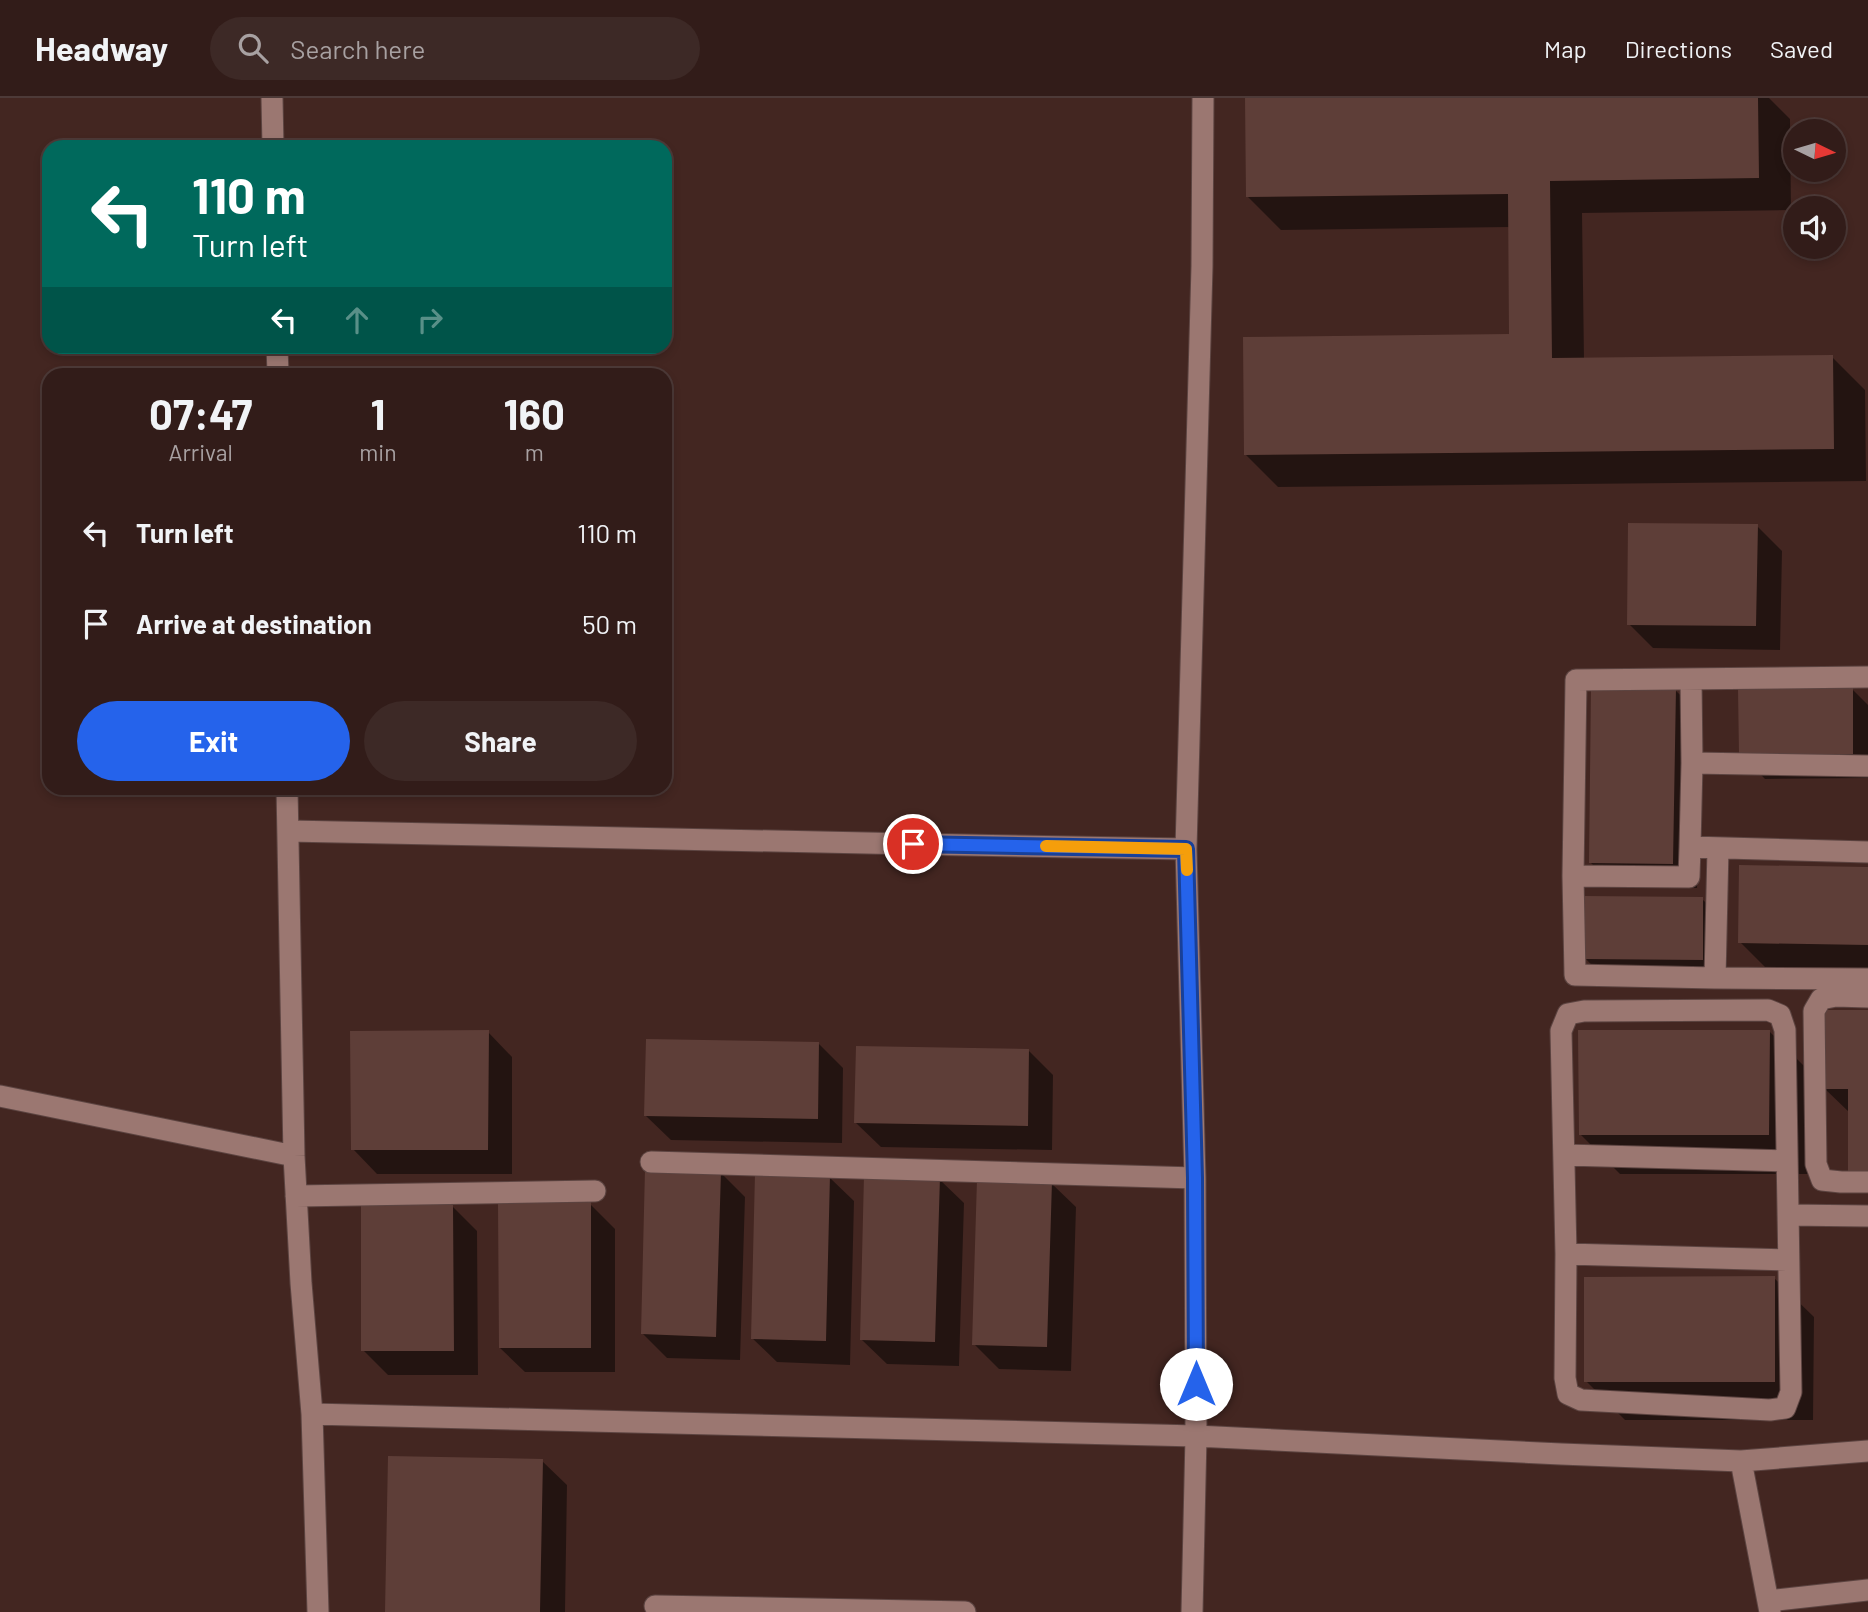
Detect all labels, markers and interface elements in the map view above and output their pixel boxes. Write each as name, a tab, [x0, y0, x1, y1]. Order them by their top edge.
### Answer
search box	[210, 17, 700, 80]
text: Headway	[35, 28, 168, 68]
icon: search	[234, 29, 272, 67]
text: Search here	[290, 33, 425, 64]
text: Map	[1544, 34, 1587, 63]
text: Directions	[1625, 34, 1732, 63]
text: Saved	[1770, 34, 1833, 63]
north arrow	[1783, 119, 1846, 182]
map controls	[1783, 119, 1846, 259]
text: 110 m	[192, 165, 306, 224]
icon: left	[77, 168, 168, 259]
button: sound	[1783, 196, 1846, 259]
text: Turn left	[192, 225, 309, 263]
icon: left	[265, 301, 303, 339]
icon: ahead	[338, 301, 376, 339]
icon: right	[411, 301, 449, 339]
text: 07:47	[149, 388, 252, 438]
text: 1	[370, 388, 385, 438]
text: 160	[504, 388, 565, 438]
text: Arrival	[168, 438, 233, 466]
text: min	[359, 438, 397, 466]
text: m	[525, 438, 544, 466]
icon: left	[77, 514, 115, 552]
text: Turn left	[136, 517, 234, 548]
text: 110 m	[577, 517, 637, 548]
icon: arrive	[77, 605, 115, 643]
text: Arrive at destination	[136, 608, 372, 639]
text: 50 m	[582, 608, 637, 639]
button: Exit	[77, 701, 350, 781]
button: Share	[364, 701, 637, 781]
pin	[883, 814, 943, 874]
icon: arrive	[894, 825, 932, 863]
position arrow	[1159, 1347, 1233, 1421]

